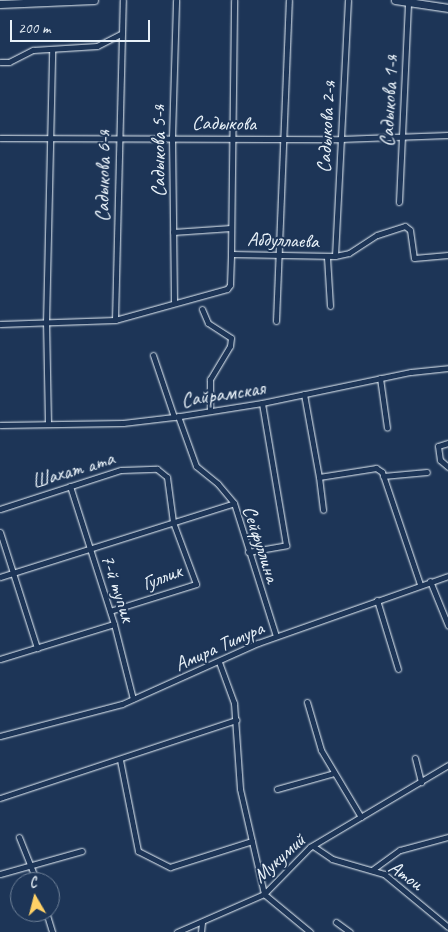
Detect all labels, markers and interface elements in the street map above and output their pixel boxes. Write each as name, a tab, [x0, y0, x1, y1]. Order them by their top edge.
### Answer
scale bar	[12, 10, 152, 42]
text: 200 m	[18, 19, 50, 38]
street label: Садыкова 1-я	[375, 55, 403, 147]
street label: Садыкова 2-я	[312, 81, 340, 173]
street label: Садыкова 5-я	[146, 105, 170, 197]
street label: Садыкова	[192, 110, 256, 136]
street label: Садыкова 6-я	[90, 130, 116, 222]
street label: Абдуллаева	[247, 227, 319, 253]
street label: Сайрамская	[179, 376, 267, 412]
street label: Шахат ата	[29, 446, 117, 494]
street label: Сейфуллина	[237, 503, 285, 585]
street label: 7-й тупик	[96, 551, 140, 625]
street label: Гуллик	[139, 559, 185, 595]
street label: Амира Тимура	[171, 616, 267, 676]
street label: Мукумий	[248, 828, 310, 888]
street label: Атои	[384, 855, 428, 895]
north arrow	[10, 872, 60, 922]
text: С	[28, 874, 38, 892]

